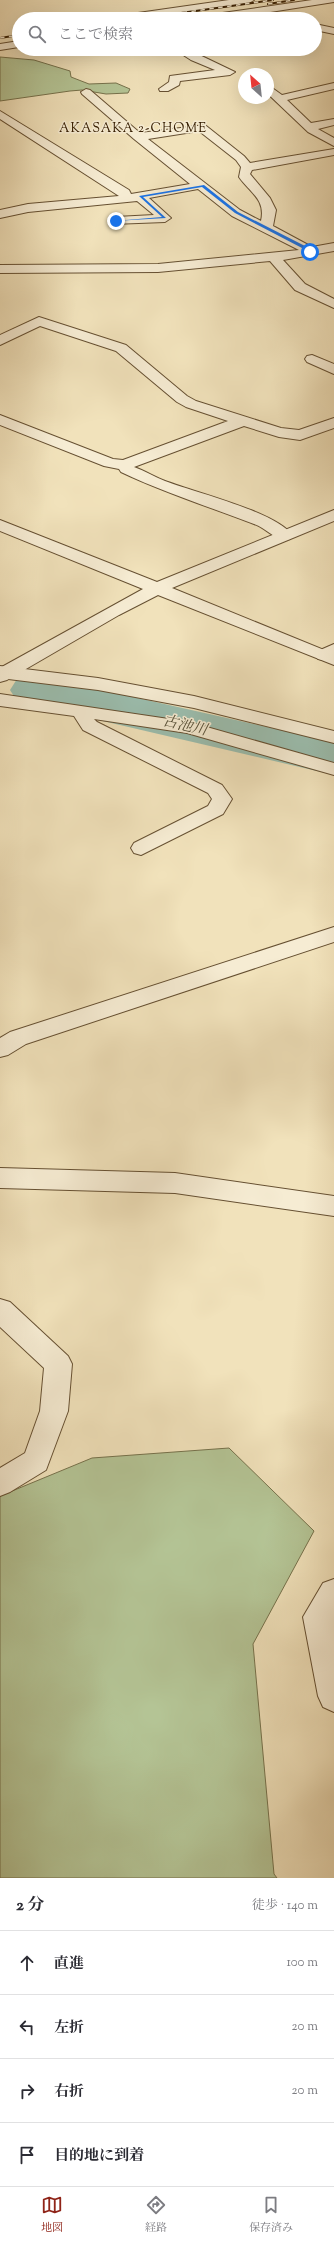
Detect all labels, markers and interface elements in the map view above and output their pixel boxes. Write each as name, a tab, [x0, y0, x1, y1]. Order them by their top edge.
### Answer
search box	[12, 12, 322, 56]
icon: search	[26, 23, 48, 45]
text: ここで検索	[58, 25, 133, 46]
north arrow	[238, 68, 274, 104]
district label: AKASAKA 2-CHOME	[59, 120, 207, 138]
route end	[107, 212, 125, 230]
route start	[301, 243, 319, 261]
water label: 古池川	[160, 711, 211, 742]
text: 2 分	[16, 1894, 45, 1918]
text: 徒歩 · 140 m	[252, 1897, 318, 1915]
icon: ahead	[16, 1952, 38, 1974]
text: 直進	[54, 1954, 84, 1975]
text: 100 m	[286, 1954, 318, 1972]
icon: left	[16, 2016, 38, 2038]
text: 左折	[54, 2018, 84, 2039]
text: 20 m	[292, 2018, 318, 2036]
icon: right	[16, 2080, 38, 2102]
text: 右折	[54, 2082, 84, 2103]
text: 20 m	[292, 2082, 318, 2100]
icon: arrive	[16, 2144, 38, 2166]
text: 目的地に到着	[54, 2146, 144, 2167]
tab: 地図	[41, 2194, 63, 2236]
tab: 経路	[145, 2194, 167, 2236]
tab: 保存済み	[249, 2194, 293, 2236]

